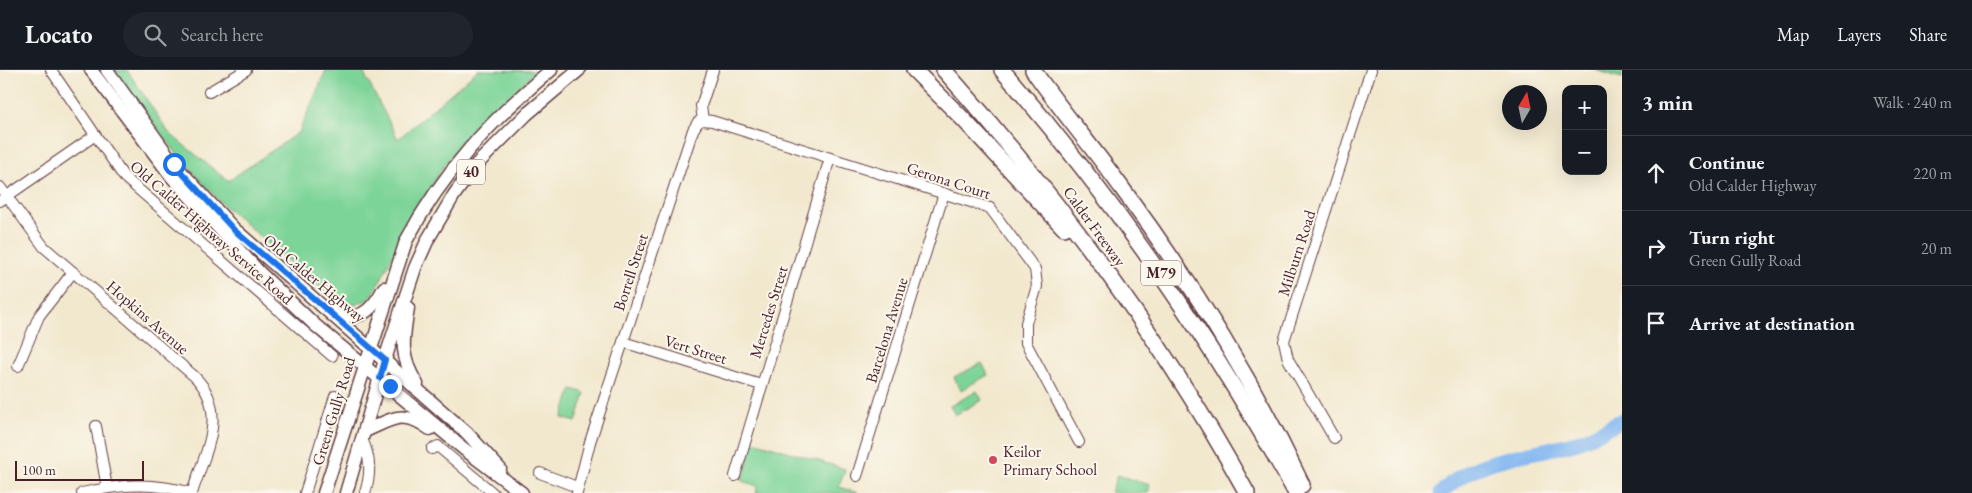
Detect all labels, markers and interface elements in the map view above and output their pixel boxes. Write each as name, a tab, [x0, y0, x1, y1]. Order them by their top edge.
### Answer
search box	[123, 12, 473, 57]
text: Locato	[25, 19, 93, 50]
icon: search	[141, 21, 169, 49]
text: Search here	[181, 22, 263, 47]
text: Map	[1777, 23, 1809, 46]
text: Layers	[1837, 23, 1881, 46]
text: Share	[1909, 23, 1947, 46]
north arrow	[1502, 85, 1547, 130]
map controls	[1562, 85, 1607, 175]
button: +	[1562, 85, 1607, 130]
text: 3 min	[1642, 89, 1693, 116]
text: Walk · 240 m	[1873, 92, 1952, 113]
button: −	[1562, 130, 1607, 175]
text: Continue	[1689, 150, 1764, 175]
route start	[163, 153, 186, 176]
street label: Old Calder Highway Service Road	[126, 156, 298, 310]
street label: Gerona Court	[904, 157, 994, 204]
icon: ahead	[1642, 159, 1670, 187]
road number: 40	[457, 160, 485, 184]
text: 220 m	[1913, 163, 1952, 184]
text: Old Calder Highway	[1689, 175, 1816, 196]
street label: Calder Freeway	[1058, 182, 1131, 271]
street label: Milburn Road	[1273, 207, 1321, 299]
text: Turn right	[1689, 225, 1775, 250]
street label: Old Calder Highway	[259, 229, 371, 328]
street label: Borrell Street	[608, 231, 653, 314]
icon: right	[1642, 234, 1670, 262]
text: 20 m	[1921, 238, 1952, 259]
text: Green Gully Road	[1689, 250, 1801, 271]
road number: M79	[1141, 260, 1181, 286]
street label: Mercedes Street	[744, 263, 793, 361]
street label: Barcelona Avenue	[860, 275, 912, 385]
street label: Hopkins Avenue	[102, 276, 193, 359]
icon: arrive	[1642, 309, 1670, 337]
text: Arrive at destination	[1689, 311, 1855, 336]
street label: Vert Street	[662, 330, 730, 369]
street label: Green Gully Road	[307, 353, 360, 468]
route end	[379, 375, 402, 398]
place label: Keilor Primary School	[1003, 441, 1097, 480]
marker: Keilor Primary School	[987, 454, 999, 466]
scale bar	[15, 458, 144, 481]
text: 100 m	[22, 461, 56, 479]

